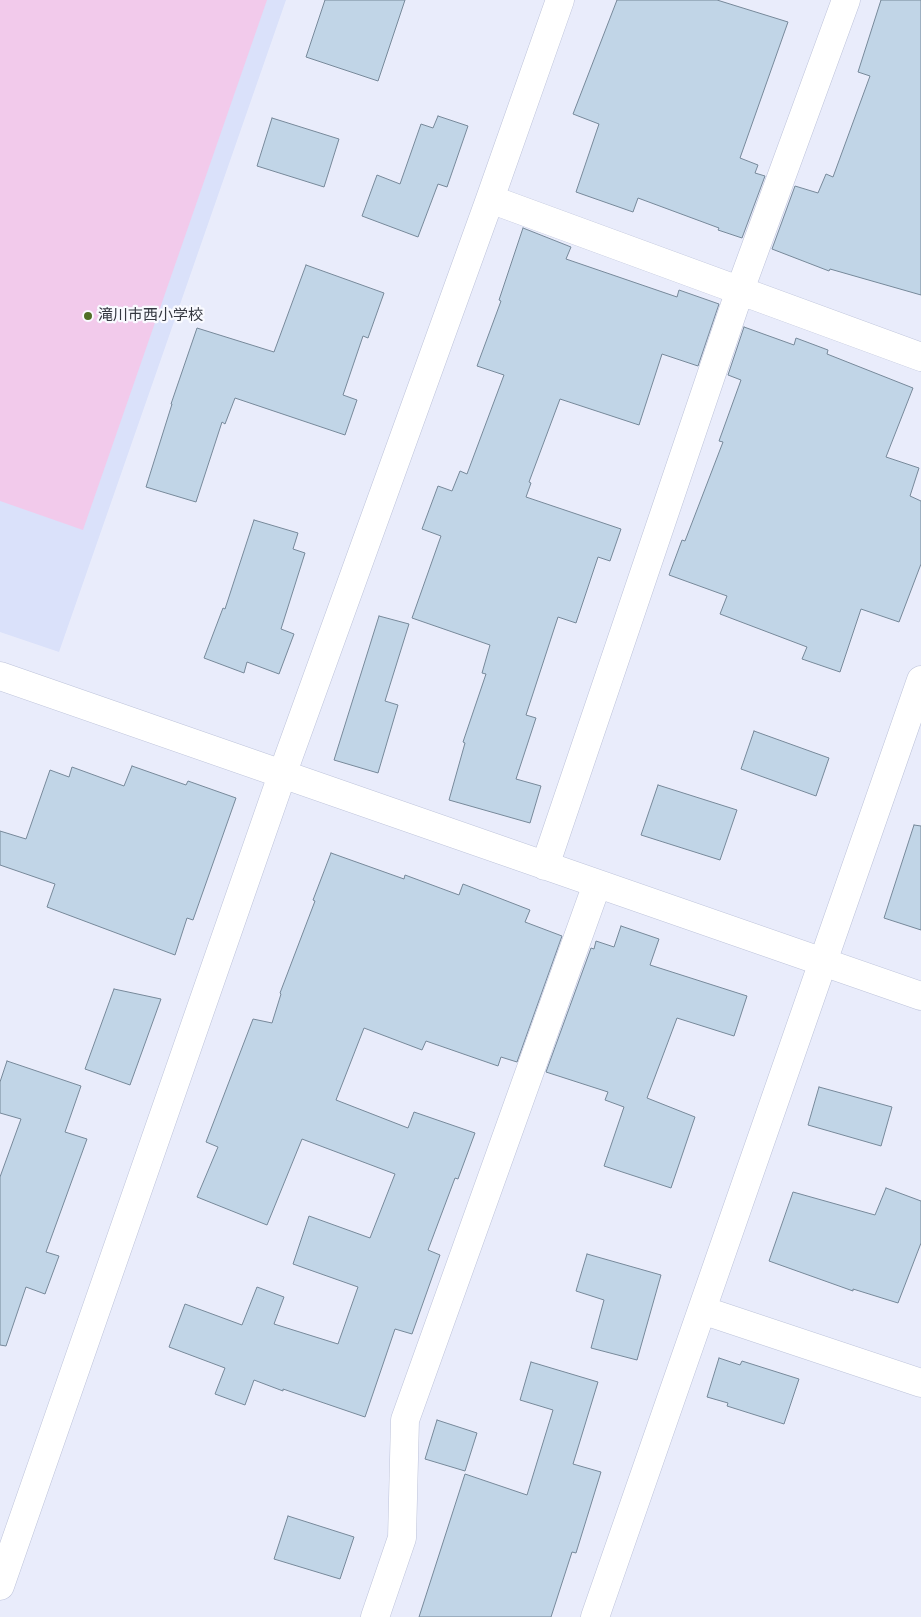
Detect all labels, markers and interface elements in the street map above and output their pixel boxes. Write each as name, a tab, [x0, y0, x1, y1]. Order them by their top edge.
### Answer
place label: 滝川市西小学校	[98, 307, 203, 325]
marker: 滝川市西小学校	[82, 310, 94, 322]

